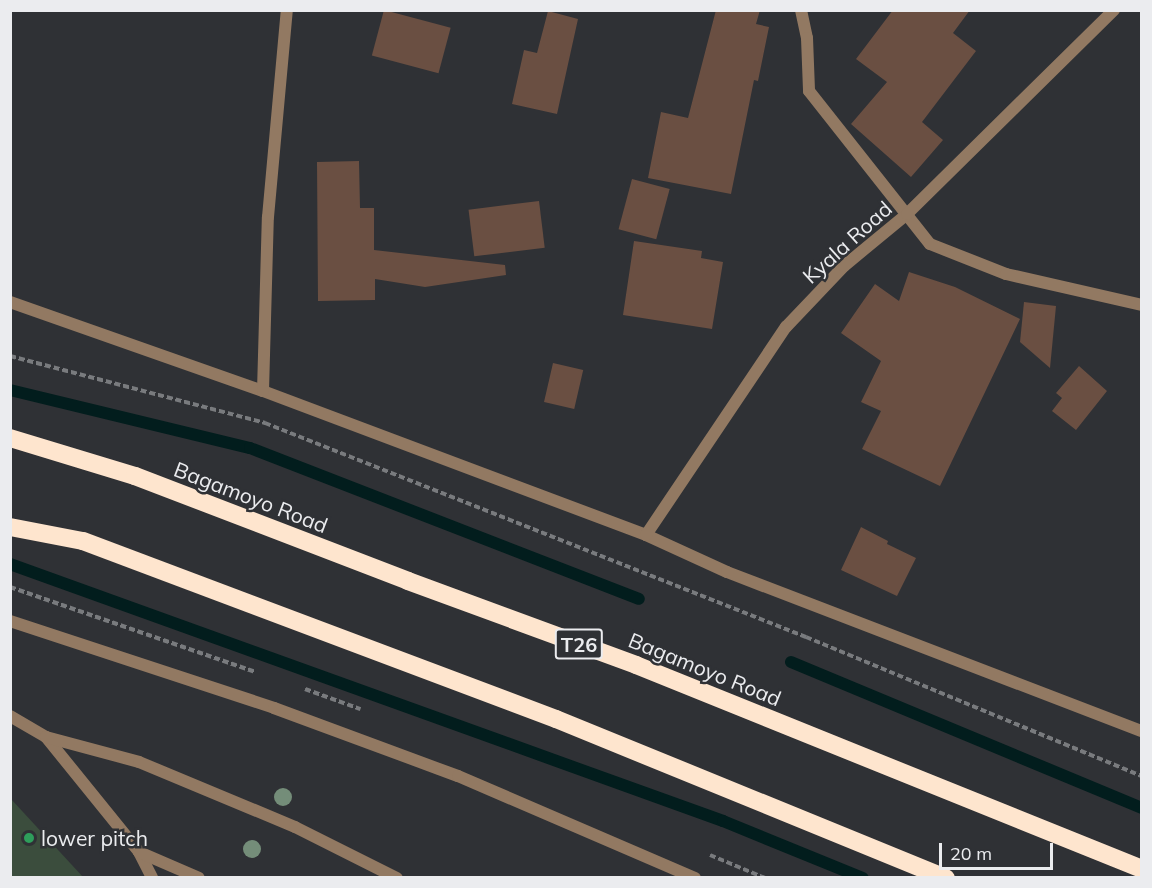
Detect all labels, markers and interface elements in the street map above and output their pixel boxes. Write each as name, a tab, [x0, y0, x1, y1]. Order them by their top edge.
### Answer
street label: Kyala Road	[797, 196, 897, 288]
street label: Bagamoyo Road	[171, 456, 331, 538]
road number: T26	[554, 627, 604, 661]
street label: Bagamoyo Road	[625, 627, 785, 711]
place label: lower pitch	[41, 825, 148, 851]
marker: lower pitch	[22, 831, 36, 845]
scale bar	[942, 831, 1056, 869]
text: 20 m	[950, 842, 992, 865]

